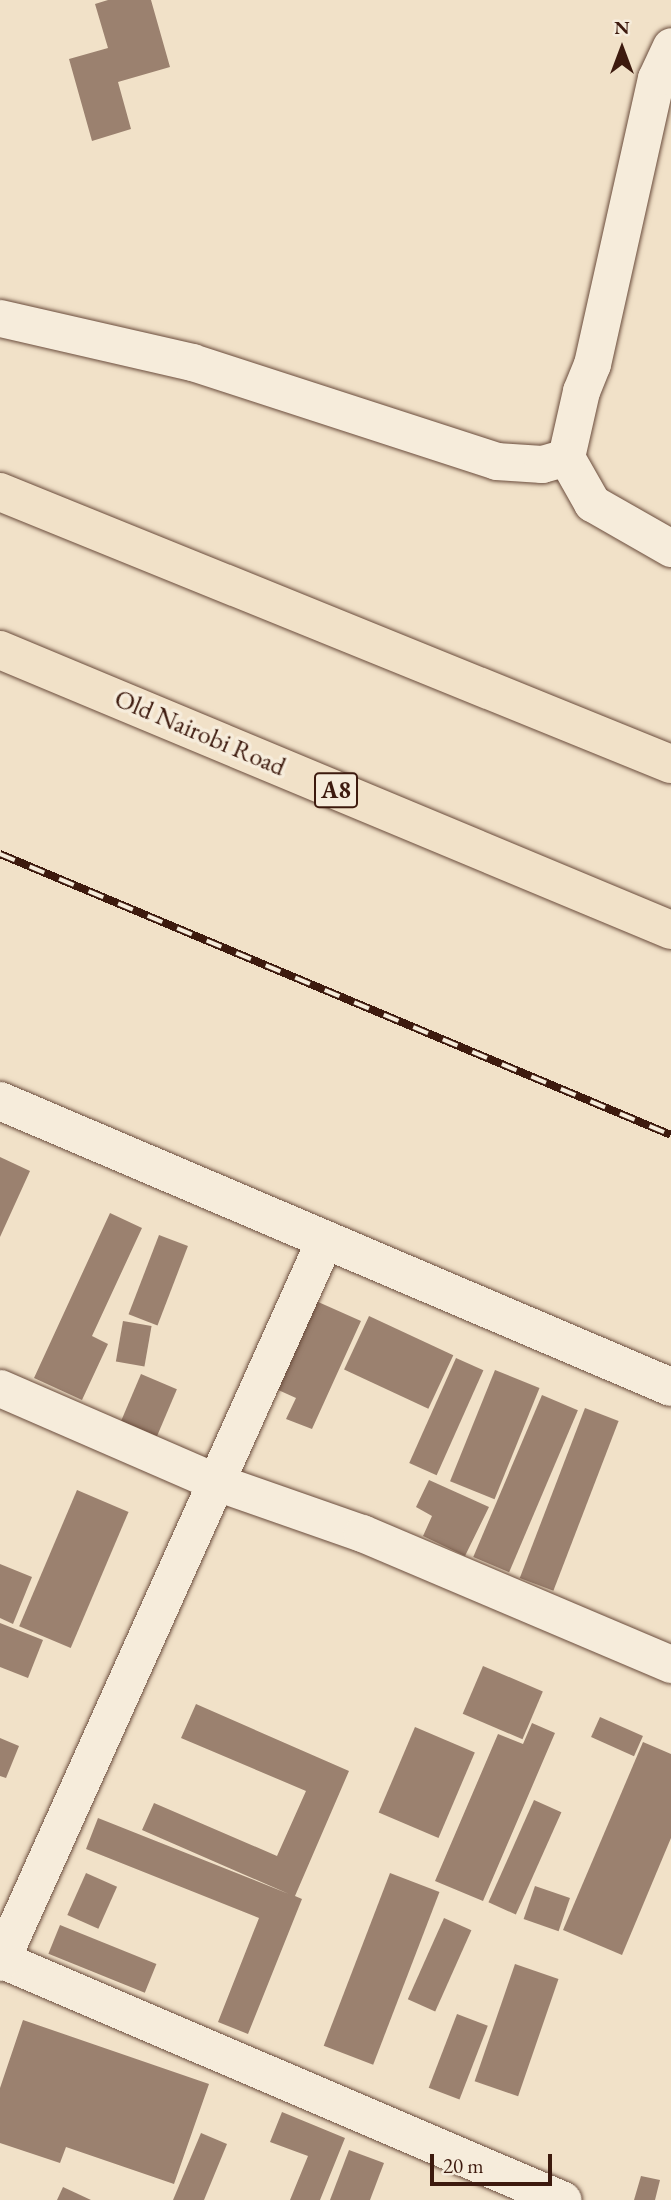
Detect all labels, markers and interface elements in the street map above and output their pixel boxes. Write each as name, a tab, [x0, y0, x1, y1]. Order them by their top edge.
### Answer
north arrow	[587, 14, 657, 84]
text: N	[614, 15, 630, 40]
street label: Old Nairobi Road	[110, 683, 290, 783]
road number: A8	[313, 770, 359, 810]
scale bar	[433, 2140, 556, 2184]
text: 20 m	[443, 2152, 484, 2179]

